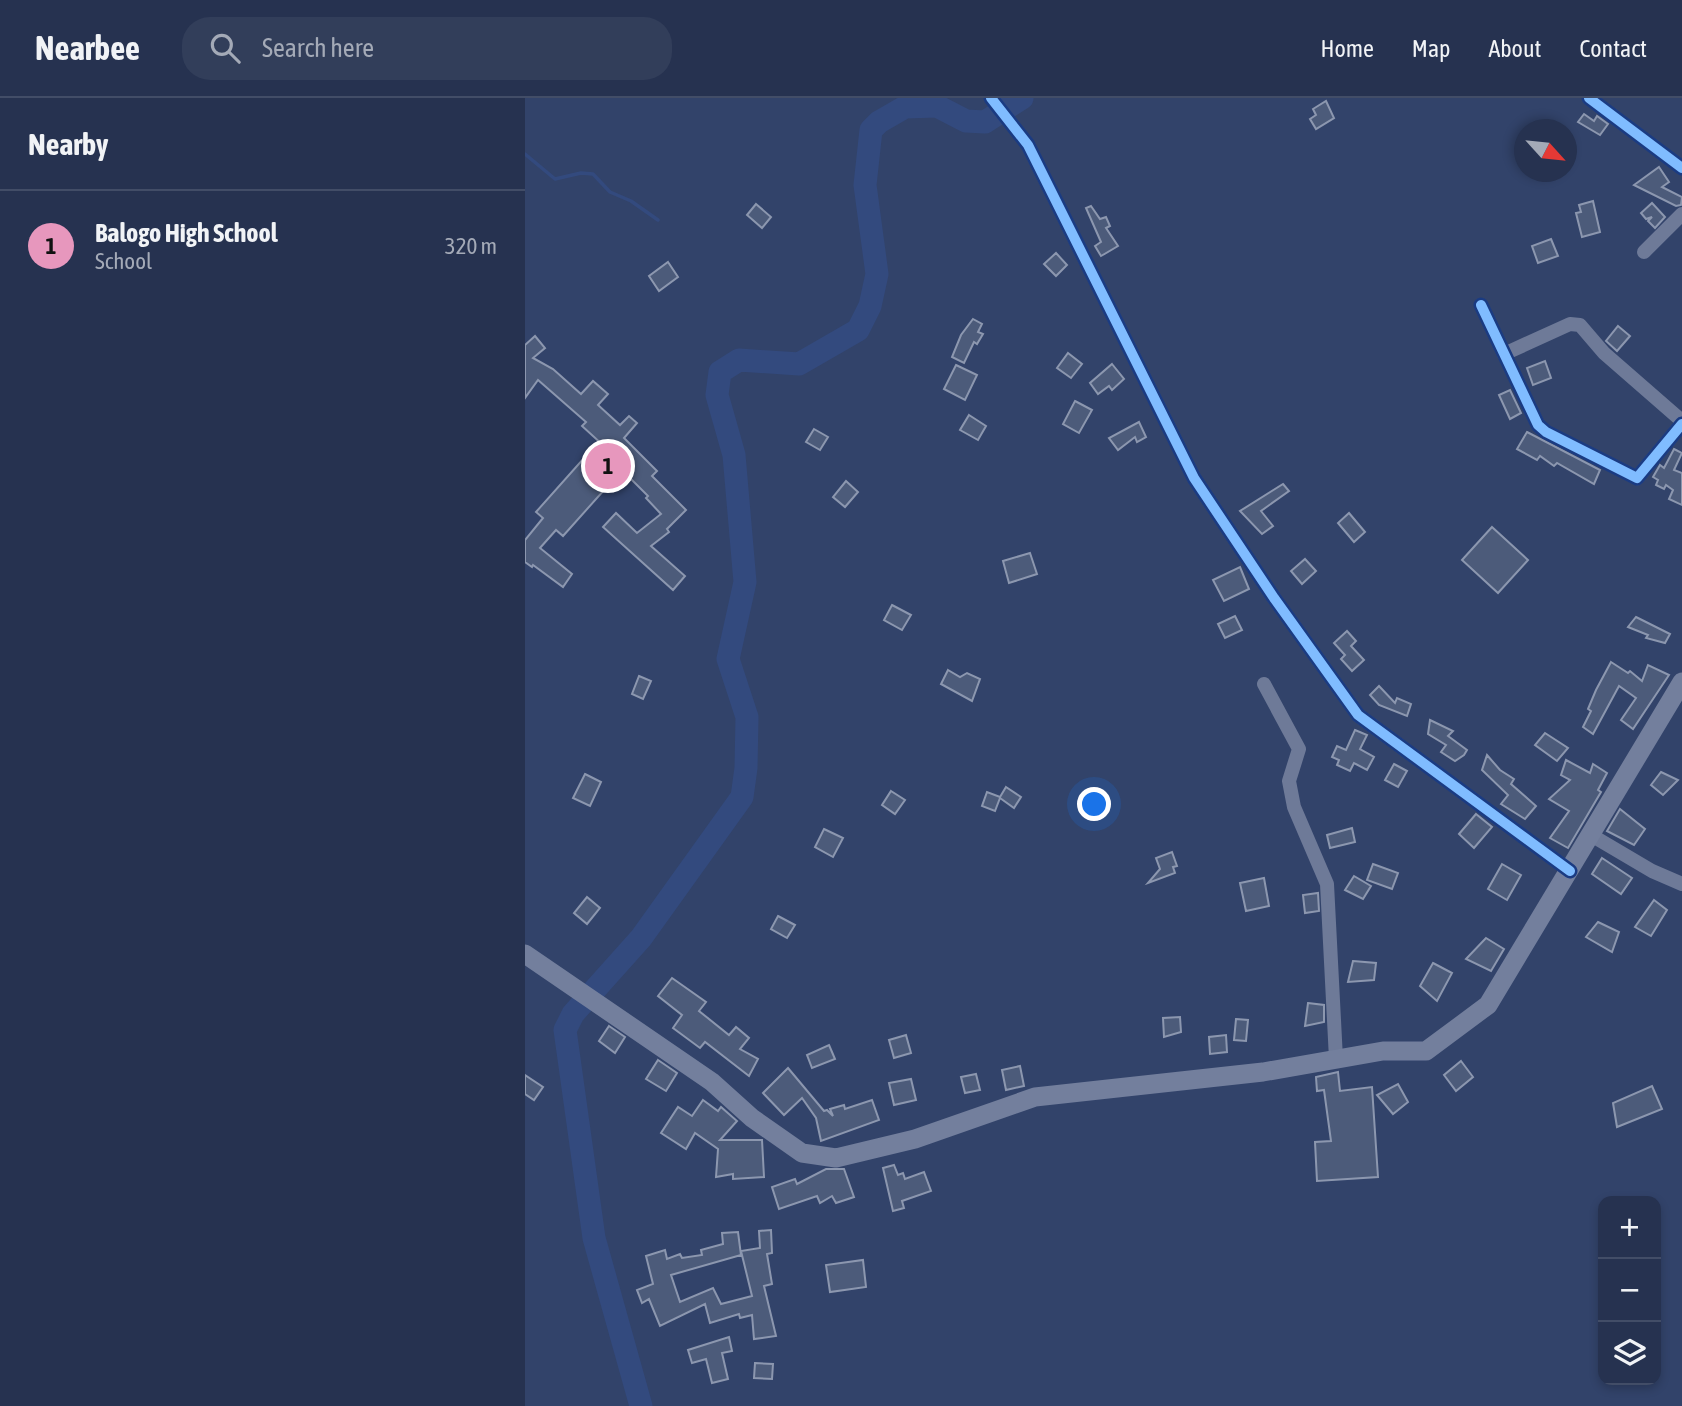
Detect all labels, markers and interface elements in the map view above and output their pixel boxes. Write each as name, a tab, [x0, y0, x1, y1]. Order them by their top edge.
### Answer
search box	[182, 17, 672, 80]
text: Nearbee	[35, 29, 140, 67]
icon: search	[206, 29, 244, 67]
text: Search here	[262, 33, 374, 63]
text: Home	[1320, 35, 1374, 62]
text: Map	[1412, 35, 1450, 62]
text: About	[1488, 35, 1541, 62]
text: Contact	[1579, 35, 1647, 62]
north arrow	[1514, 119, 1577, 182]
text: Nearby	[28, 127, 108, 161]
text: Balogo High School	[95, 218, 278, 248]
text: 1	[46, 233, 56, 259]
text: 320 m	[445, 233, 497, 259]
text: School	[95, 248, 152, 274]
pin: 1	[585, 440, 631, 492]
your location	[1077, 787, 1111, 821]
map controls	[1598, 1196, 1661, 1385]
button: +	[1598, 1196, 1661, 1259]
button: −	[1598, 1259, 1661, 1322]
button: layers	[1598, 1322, 1661, 1385]

